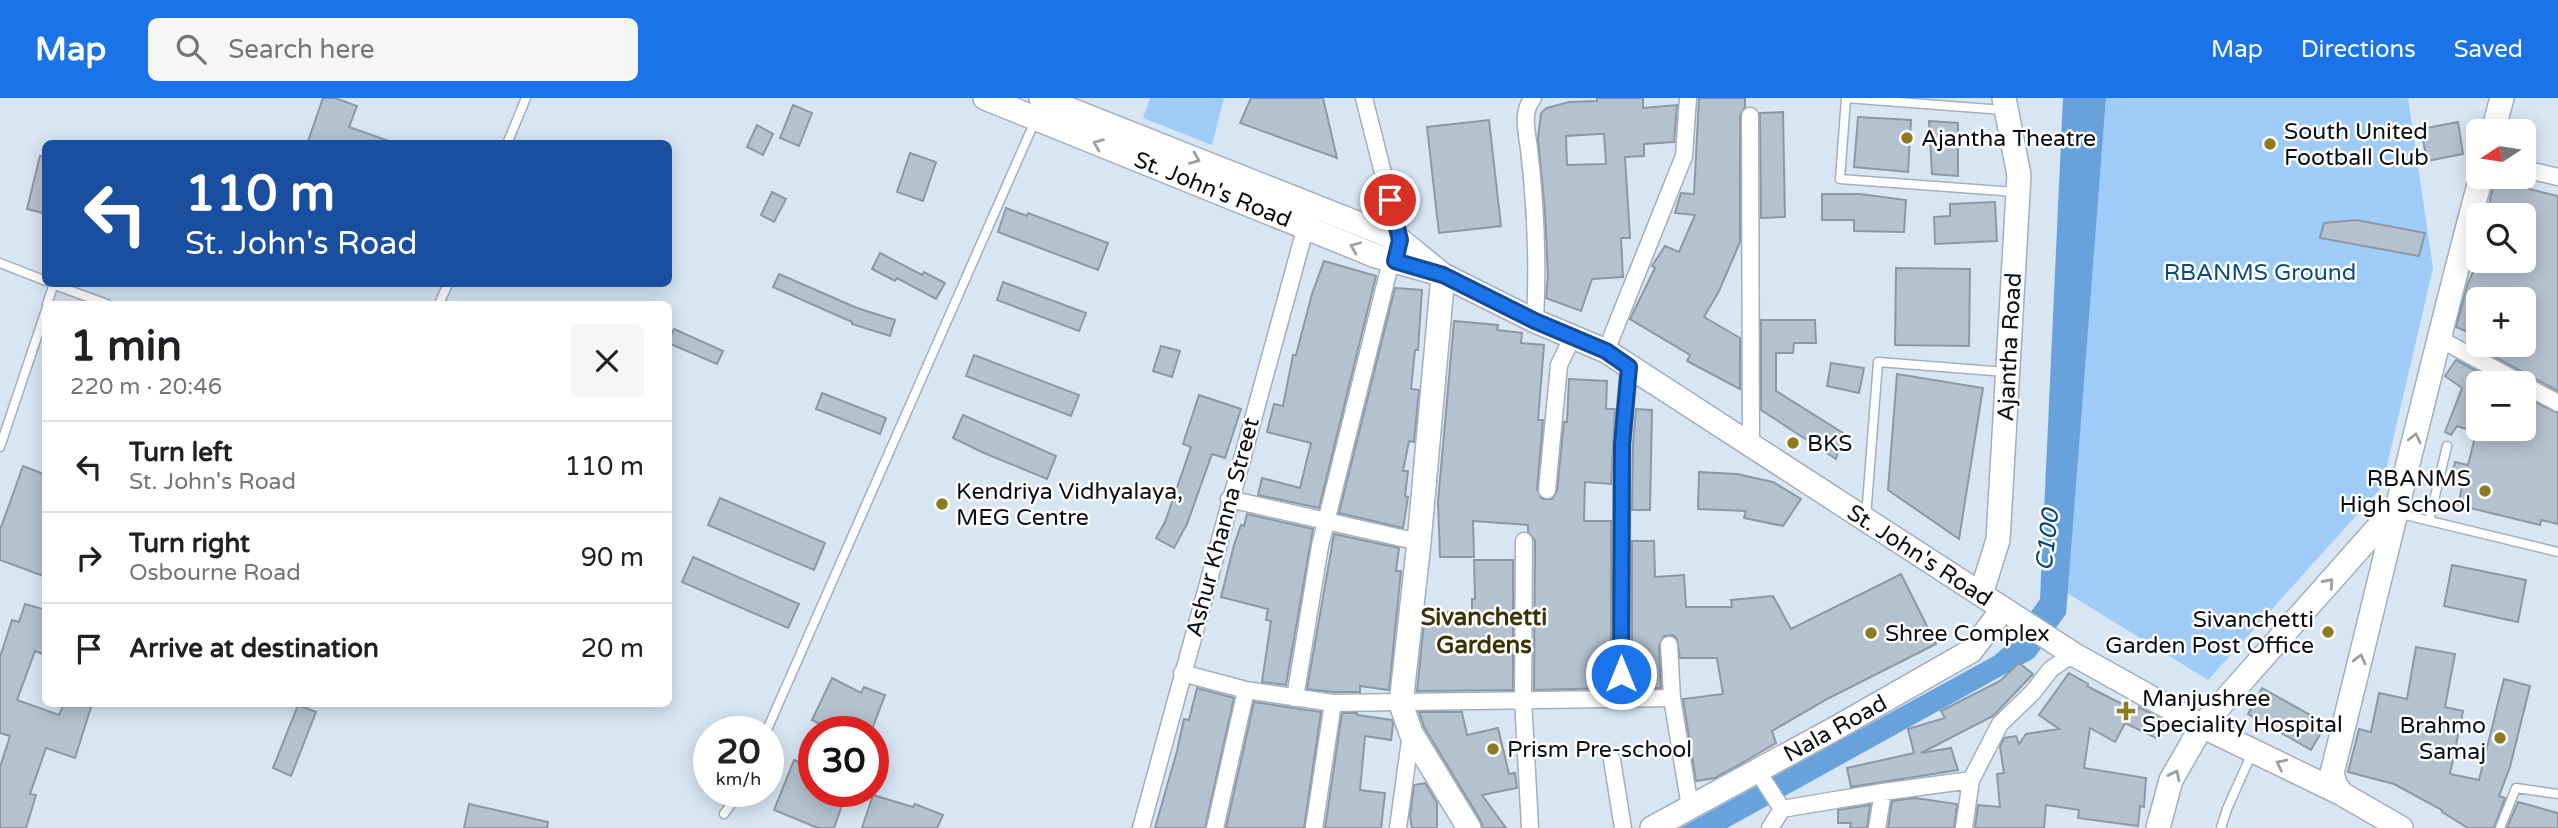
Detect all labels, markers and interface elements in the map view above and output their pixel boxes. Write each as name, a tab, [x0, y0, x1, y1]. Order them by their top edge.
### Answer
search box	[148, 18, 638, 81]
text: Map	[35, 30, 106, 69]
icon: search	[172, 30, 210, 68]
text: Search here	[228, 34, 374, 65]
text: Map	[2211, 35, 2263, 64]
text: Directions	[2301, 35, 2416, 64]
text: Saved	[2454, 35, 2523, 64]
place label: South United Football Club	[2284, 118, 2429, 172]
north arrow	[2466, 119, 2536, 189]
map controls	[2466, 119, 2536, 441]
place label: Ajantha Theatre	[1921, 125, 2096, 153]
marker: Ajantha Theatre	[1899, 130, 1915, 146]
marker: South United Football Club	[2262, 136, 2278, 152]
one-way arrow	[1093, 138, 1105, 152]
street label: St. John's Road	[1130, 146, 1295, 234]
one-way arrow	[1189, 150, 1201, 164]
text: 110 m	[185, 165, 335, 224]
icon: left	[70, 168, 161, 259]
pin	[1360, 170, 1420, 230]
icon: arrive	[1371, 181, 1409, 219]
button: search	[2466, 203, 2536, 273]
text: St. John's Road	[185, 225, 417, 263]
one-way arrow	[1350, 241, 1362, 255]
park label: RBANMS Ground	[2164, 259, 2356, 287]
street label: Ajantha Road	[1992, 272, 2028, 422]
button: +	[2466, 287, 2536, 357]
text: 1 min	[70, 321, 182, 372]
button: close	[570, 324, 644, 398]
button: −	[2466, 371, 2536, 441]
text: 220 m · 20:46	[70, 373, 222, 401]
street label: Ashur Khanna Street	[1180, 414, 1266, 640]
place label: BKS	[1807, 430, 1853, 458]
one-way arrow	[2406, 432, 2421, 444]
marker: BKS	[1785, 435, 1801, 451]
text: Turn left	[129, 437, 232, 468]
icon: left	[70, 448, 108, 486]
text: 110 m	[564, 451, 644, 482]
place label: RBANMS High School	[2340, 465, 2471, 519]
text: St. John's Road	[129, 468, 296, 496]
place label: Kendriya Vidhyalaya, MEG Centre	[956, 478, 1183, 532]
marker: RBANMS High School	[2477, 483, 2493, 499]
marker: Kendriya Vidhyalaya, MEG Centre	[934, 496, 950, 512]
street label: St. John's Road	[1842, 499, 1997, 613]
water label: C100	[2029, 506, 2066, 573]
text: Turn right	[129, 528, 250, 559]
icon: right	[70, 539, 108, 577]
text: 90 m	[581, 542, 644, 573]
text: Osbourne Road	[129, 559, 301, 587]
one-way arrow	[2321, 578, 2333, 591]
district label: Sivanchetti Gardens	[1421, 603, 1547, 660]
place label: Sivanchetti Garden Post Office	[2105, 606, 2314, 660]
place label: Shree Complex	[1885, 620, 2050, 648]
marker: Sivanchetti Garden Post Office	[2320, 624, 2336, 640]
marker: Shree Complex	[1863, 625, 1879, 641]
icon: arrive	[70, 630, 108, 668]
text: Arrive at destination	[129, 633, 379, 664]
text: 20 m	[581, 633, 644, 664]
position arrow	[1584, 637, 1658, 711]
one-way arrow	[2352, 653, 2366, 665]
place label: Manjushree Speciality Hospital	[2142, 685, 2343, 739]
street label: Nala Road	[1779, 689, 1892, 769]
marker: Manjushree Speciality Hospital	[2116, 701, 2136, 721]
place label: Brahmo Samaj	[2399, 712, 2486, 766]
speed limit sign: 30	[798, 716, 889, 807]
marker: Brahmo Samaj	[2492, 730, 2508, 746]
text: 20	[717, 731, 760, 773]
place label: Prism Pre-school	[1507, 736, 1692, 764]
marker: Prism Pre-school	[1485, 741, 1501, 757]
one-way arrow	[2276, 759, 2288, 773]
text: km/h	[716, 768, 761, 790]
one-way arrow	[2167, 770, 2181, 782]

